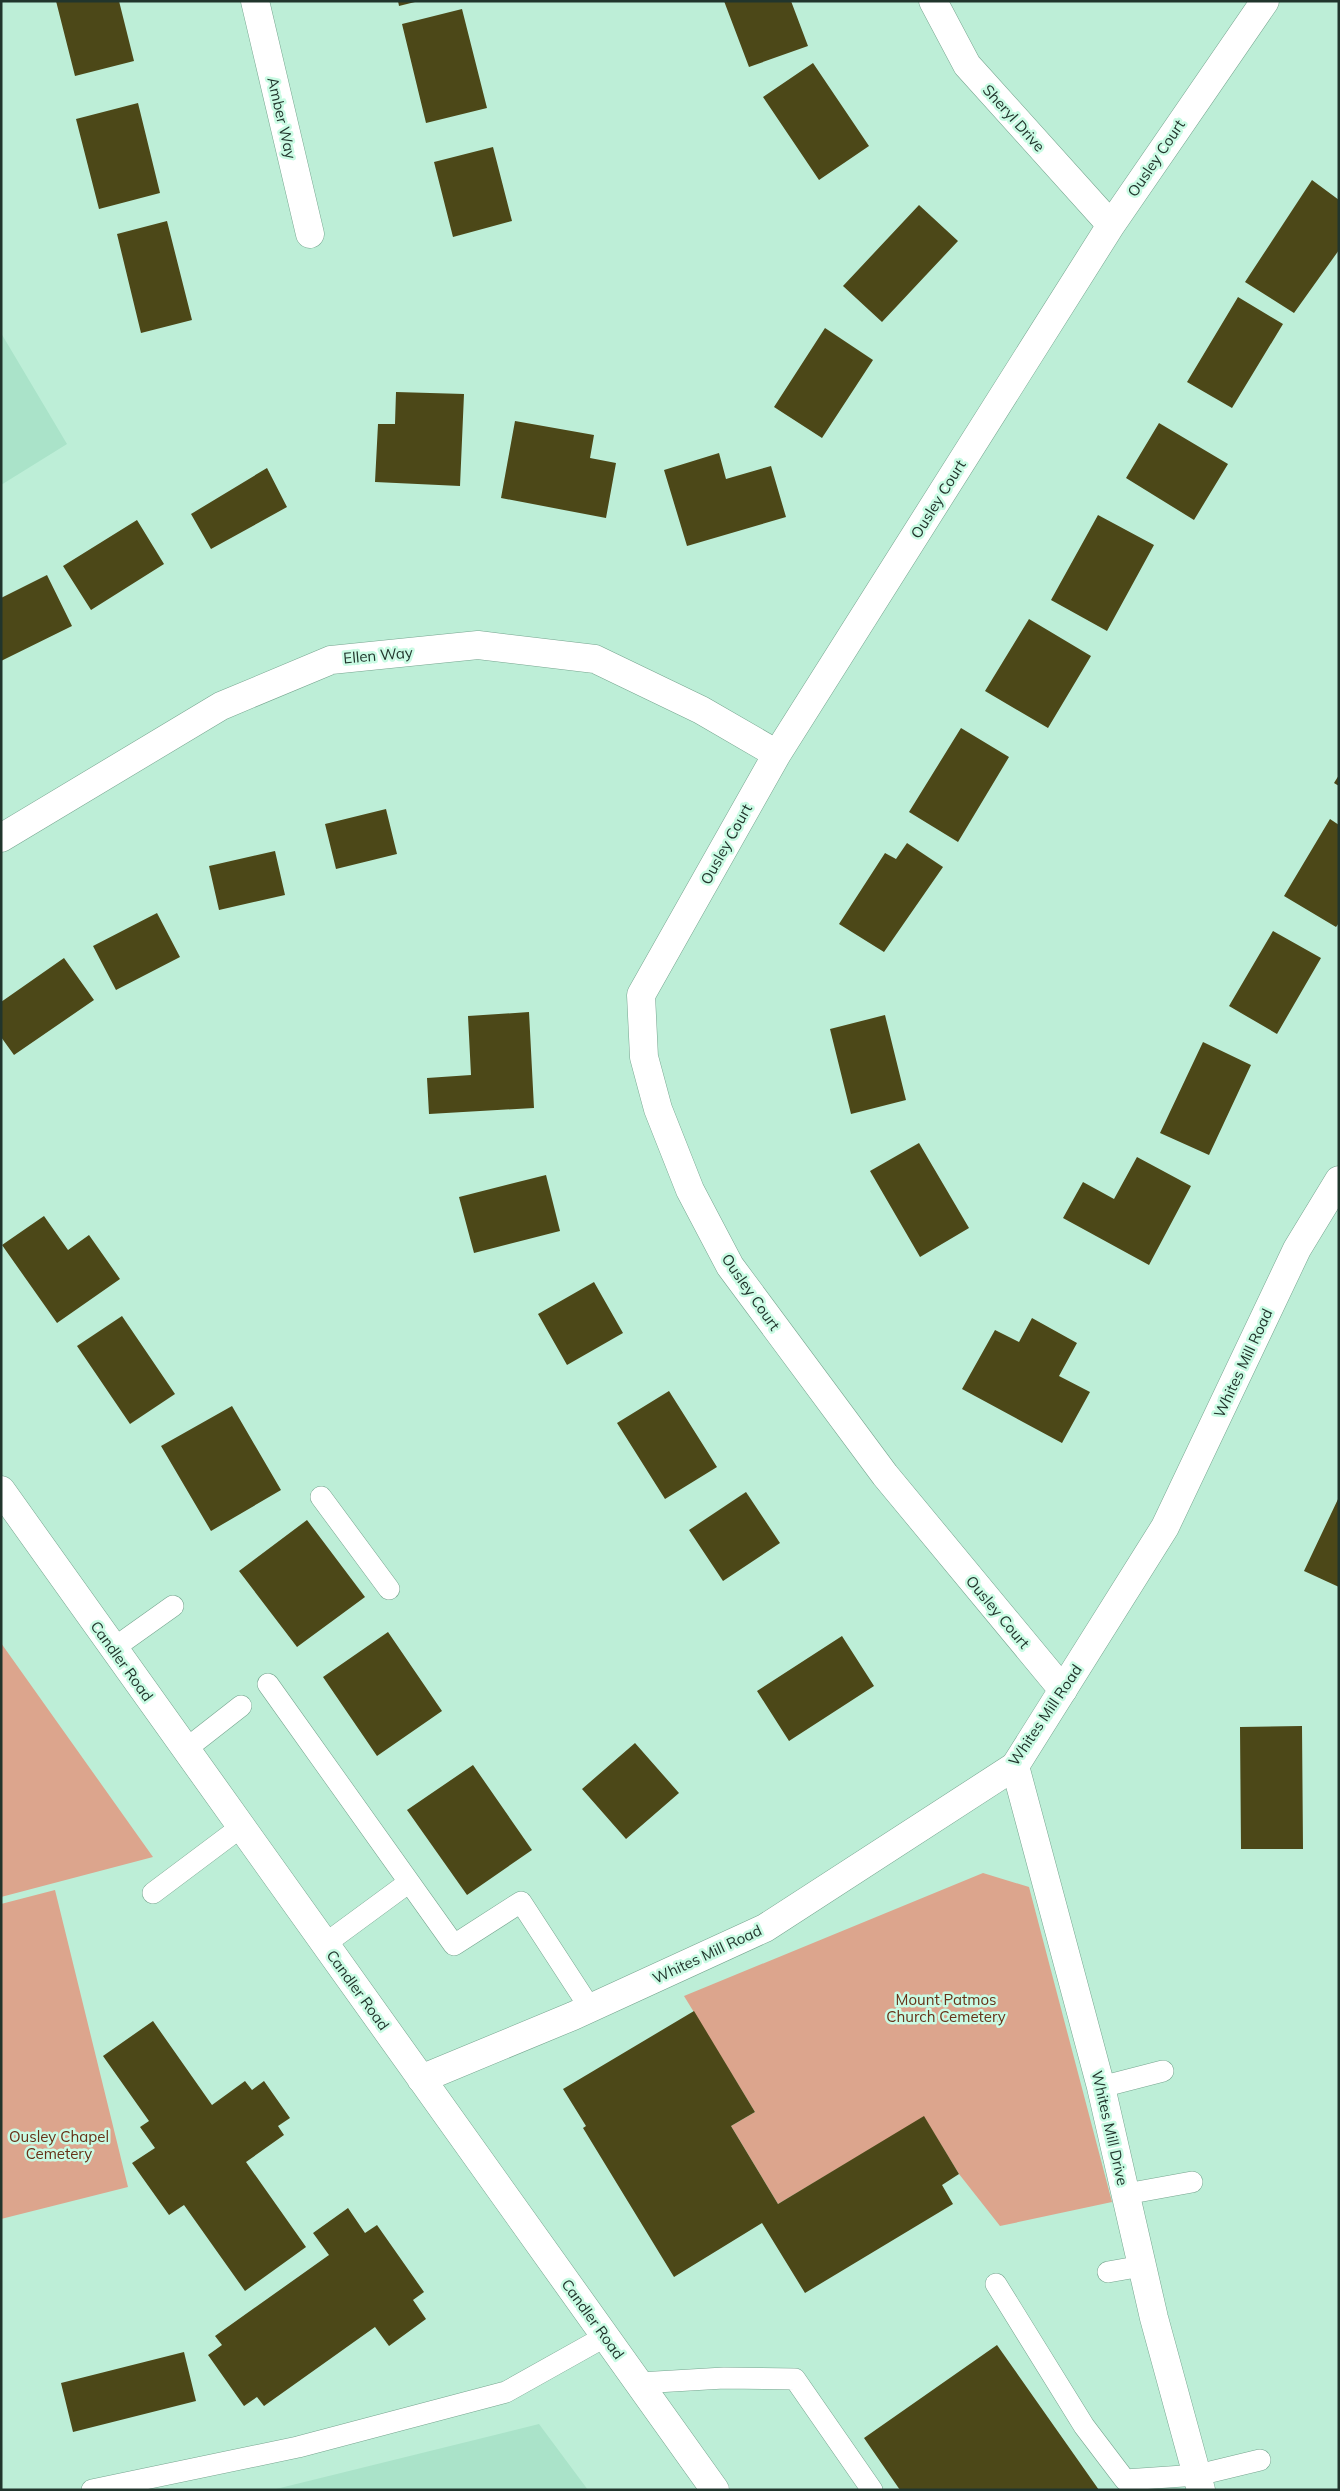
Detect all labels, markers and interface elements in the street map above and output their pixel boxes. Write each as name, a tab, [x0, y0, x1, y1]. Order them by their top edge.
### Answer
street label: Amber Way	[263, 75, 301, 161]
street label: Sheryl Drive	[979, 80, 1049, 156]
street label: Ousley Court	[1123, 116, 1189, 200]
street label: Ousley Court	[906, 456, 970, 542]
street label: Ellen Way	[343, 643, 413, 667]
street label: Ousley Court	[696, 800, 756, 888]
street label: Ousley Court	[718, 1250, 784, 1334]
street label: Whites Mill Road	[1209, 1306, 1277, 1420]
street label: Ousley Court	[962, 1572, 1034, 1652]
street label: Candler Road	[86, 1617, 158, 1705]
street label: Whites Mill Road	[1004, 1661, 1086, 1769]
street label: Whites Mill Road	[650, 1920, 764, 1988]
street label: Candler Road	[322, 1946, 394, 2034]
park label: Mount Patmos Church Cemetery	[886, 1990, 1006, 2026]
street label: Whites Mill Drive	[1088, 2069, 1132, 2187]
park label: Ousley Chapel Cemetery	[9, 2127, 109, 2163]
street label: Candler Road	[557, 2275, 629, 2363]

